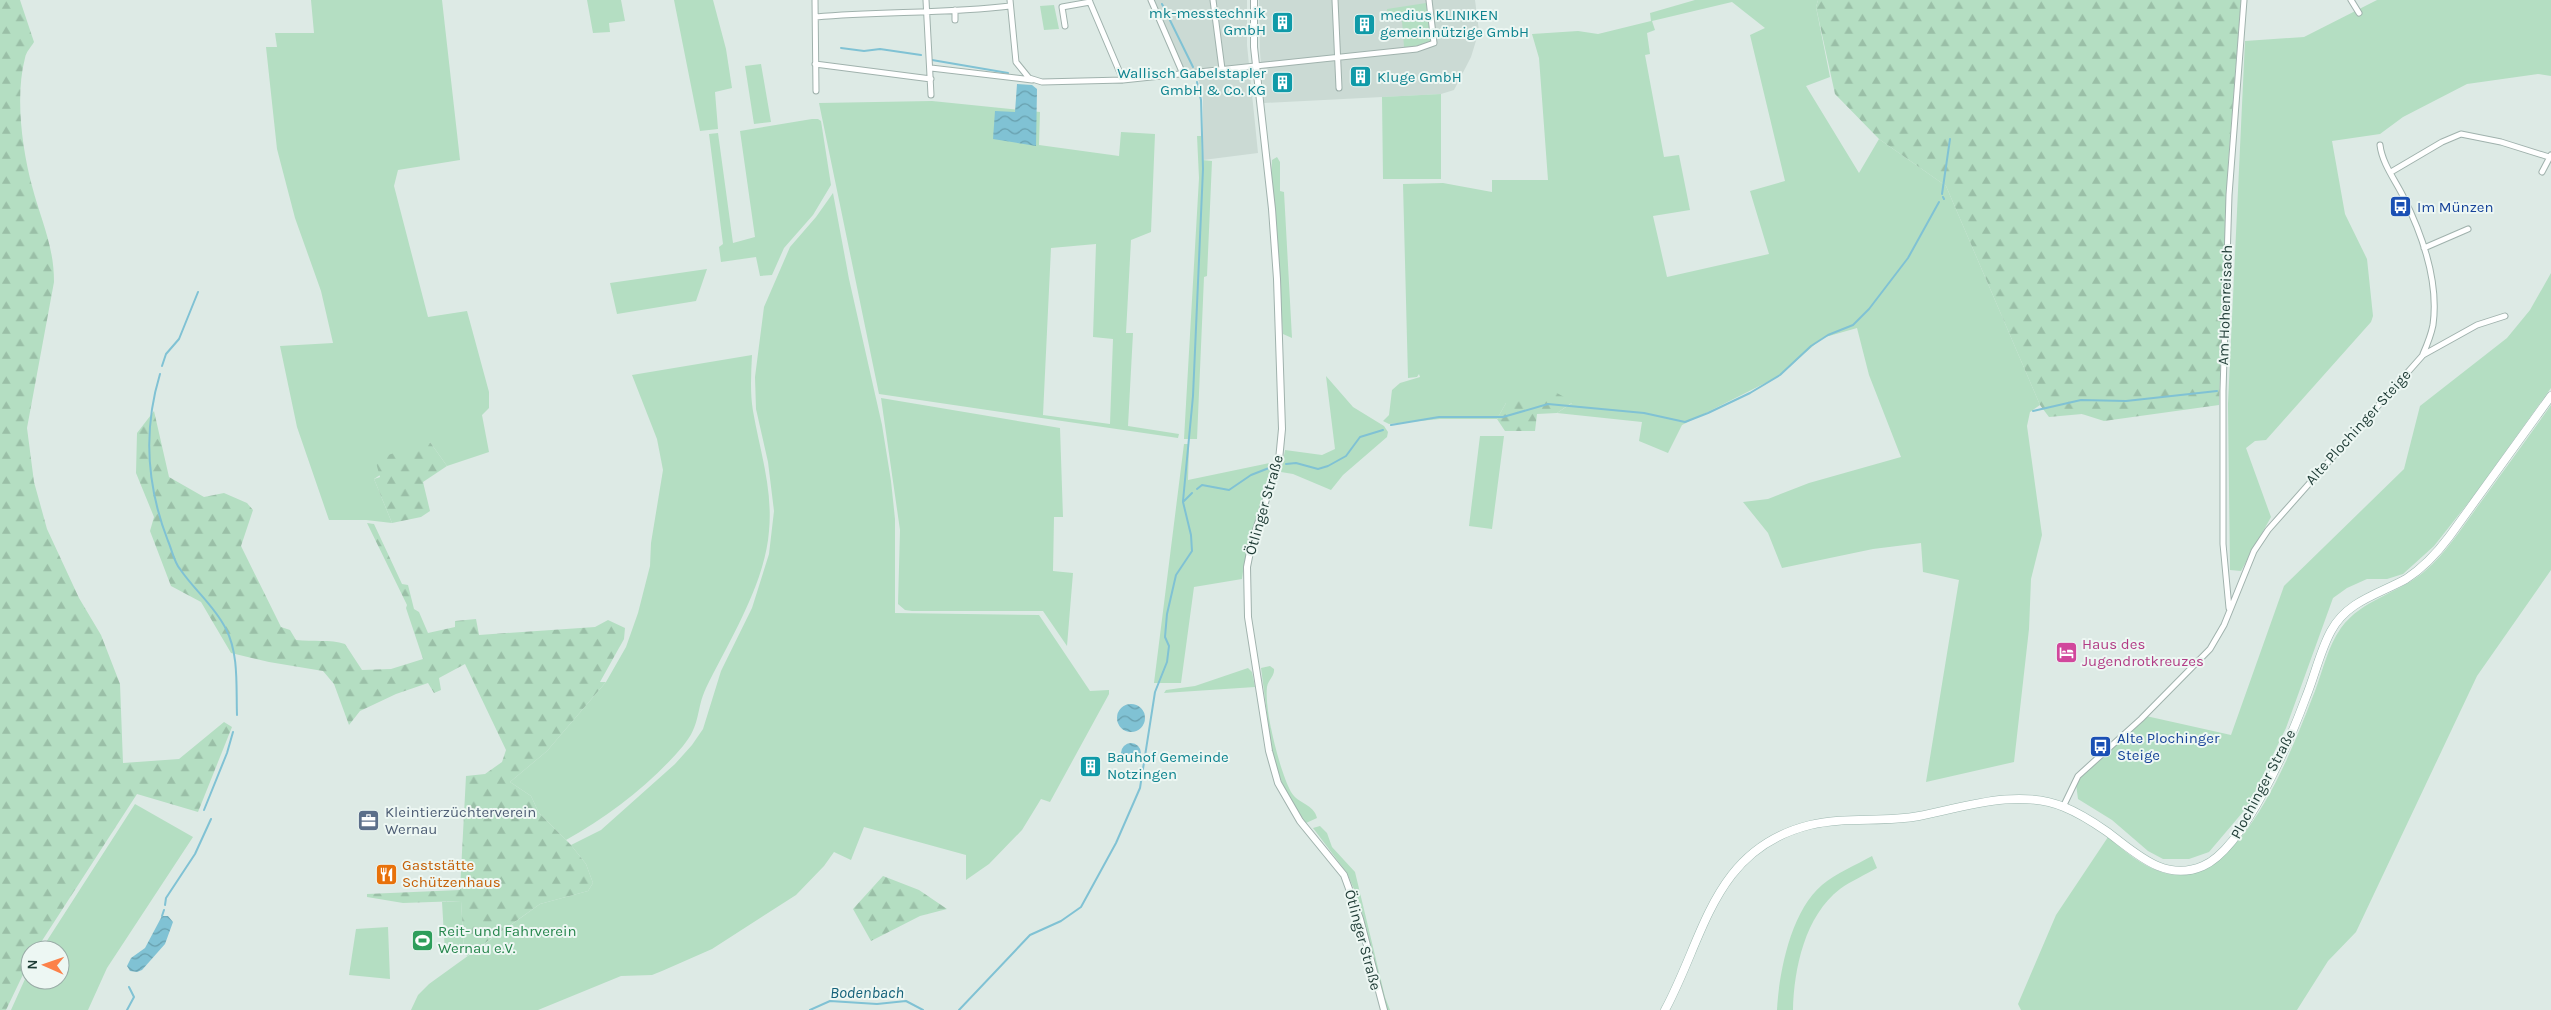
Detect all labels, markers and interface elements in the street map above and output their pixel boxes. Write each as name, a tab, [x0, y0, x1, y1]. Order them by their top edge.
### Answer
place label: mk-messtechnik GmbH	[1149, 4, 1266, 39]
place label: medius KLINIKEN gemeinnützige GmbH	[1380, 6, 1529, 41]
building icon: mk-messtechnik GmbH	[1270, 10, 1294, 34]
building icon: medius KLINIKEN gemeinnützige GmbH	[1352, 12, 1376, 36]
place label: Wallisch Gabelstapler GmbH & Co. KG	[1117, 64, 1267, 99]
building icon: Kluge GmbH	[1349, 65, 1373, 89]
place label: Kluge GmbH	[1377, 68, 1462, 86]
building icon: Wallisch Gabelstapler GmbH & Co. KG	[1270, 70, 1294, 94]
bus stop icon: Im Münzen	[2389, 195, 2413, 219]
place label: Im Münzen	[2417, 198, 2494, 216]
street label: Am Hohenreisach	[2214, 244, 2236, 366]
street label: Alte Plochinger Steige	[2301, 366, 2415, 488]
street label: Ötlinger Straße	[1241, 453, 1287, 557]
place label: Haus des Jugendrotkreuzes	[2082, 635, 2204, 670]
hotel icon: Haus des Jugendrotkreuzes	[2054, 641, 2078, 665]
street label: Plochinger Straße	[2227, 726, 2299, 842]
place label: Alte Plochinger Steige	[2117, 729, 2220, 764]
bus stop icon: Alte Plochinger Steige	[2089, 735, 2113, 759]
place label: Bauhof Gemeinde Notzingen	[1107, 748, 1229, 783]
building icon: Bauhof Gemeinde Notzingen	[1079, 754, 1103, 778]
place label: Kleintierzüchterverein Wernau	[385, 803, 536, 838]
office icon: Kleintierzüchterverein Wernau	[357, 809, 381, 833]
place label: Gaststätte Schützenhaus	[402, 856, 501, 891]
restaurant icon: Gaststätte Schützenhaus	[374, 862, 398, 886]
street label: Ötlinger Straße	[1341, 888, 1385, 992]
place label: Reit- und Fahrverein Wernau e.V.	[438, 922, 577, 957]
sports icon: Reit- und Fahrverein Wernau e.V.	[410, 928, 434, 952]
north arrow	[20, 940, 70, 990]
text: N	[24, 959, 41, 970]
water label: Bodenbach	[830, 983, 904, 1002]

